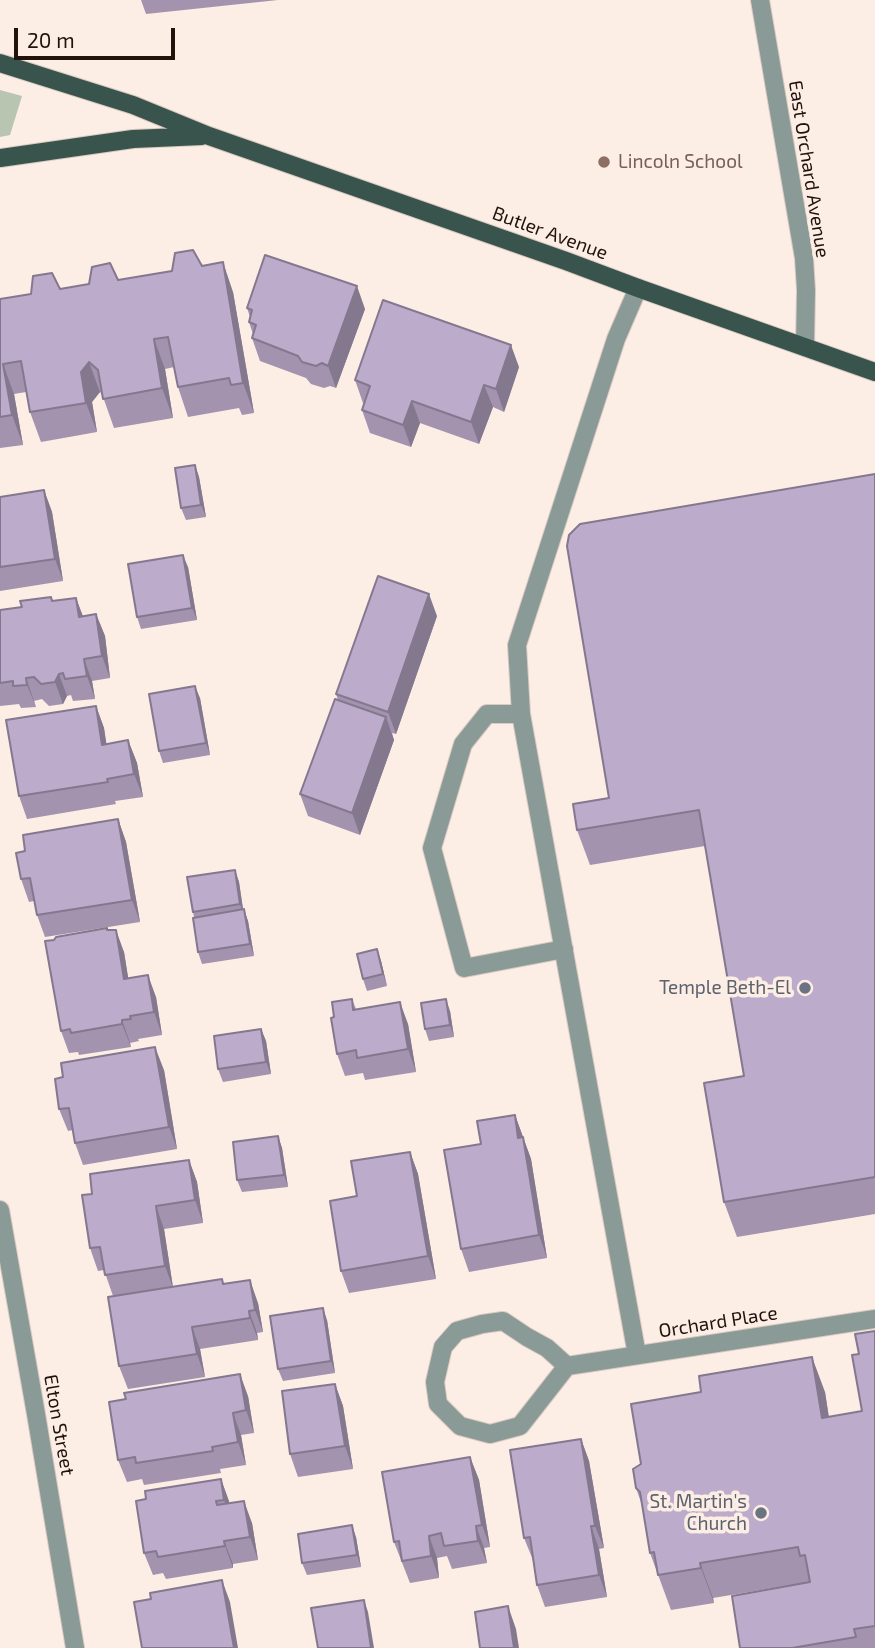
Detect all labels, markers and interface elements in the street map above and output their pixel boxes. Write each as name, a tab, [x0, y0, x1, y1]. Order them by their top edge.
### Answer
scale bar	[18, 14, 178, 58]
text: 20 m	[27, 27, 75, 52]
street label: East Orchard Avenue	[784, 79, 834, 259]
place label: Lincoln School	[618, 151, 743, 173]
marker: Lincoln School	[596, 154, 612, 170]
street label: Butler Avenue	[489, 202, 611, 264]
place label: Temple Beth-El	[659, 977, 791, 999]
marker: Temple Beth-El	[797, 980, 813, 996]
street label: Orchard Place	[657, 1301, 779, 1343]
street label: Elton Street	[39, 1373, 79, 1477]
place label: St. Martin's Church	[649, 1491, 747, 1535]
marker: St. Martin's Church	[753, 1505, 769, 1521]

